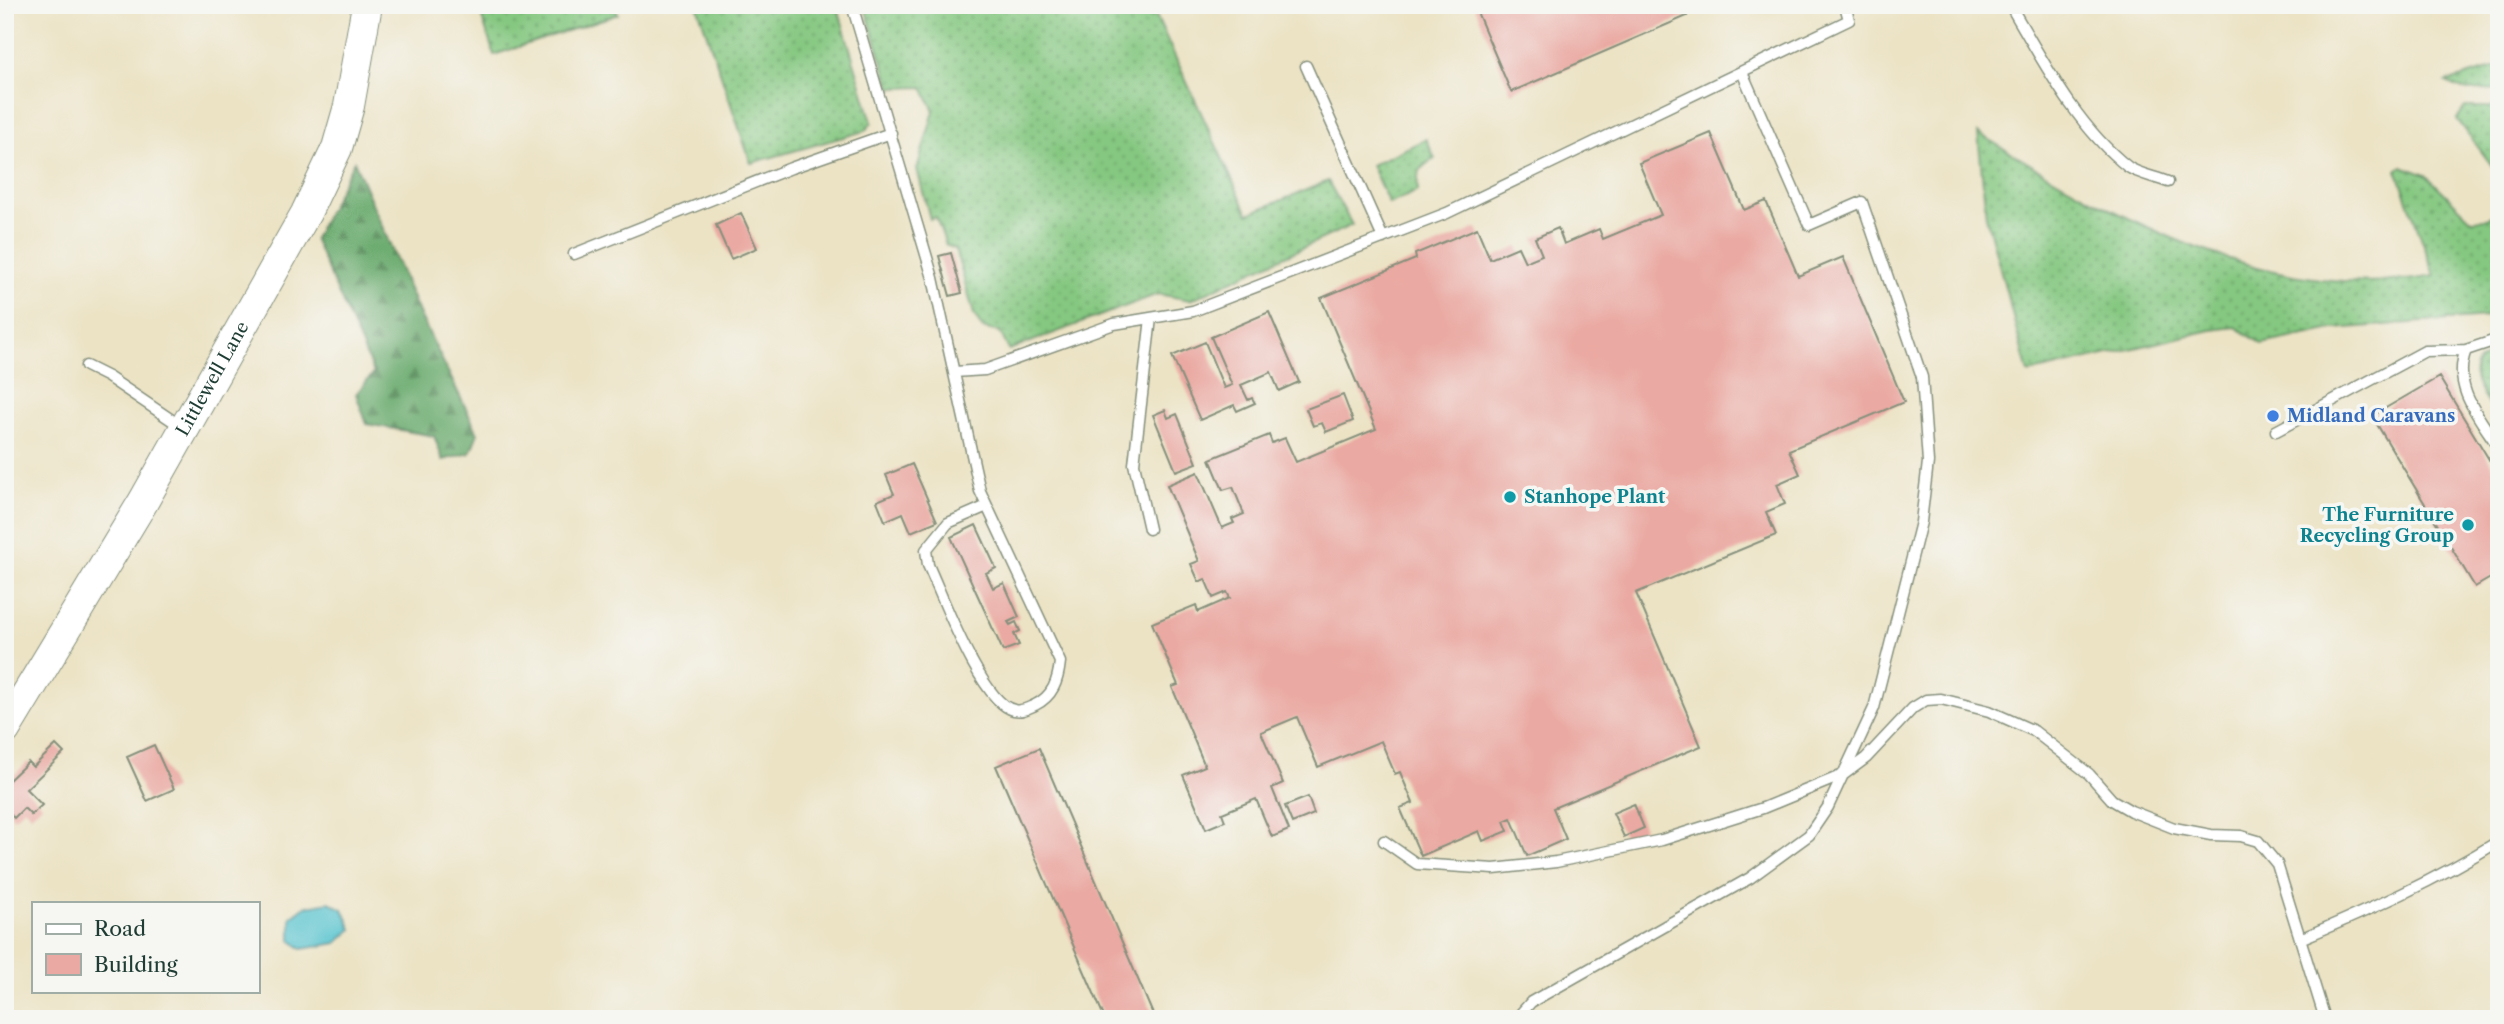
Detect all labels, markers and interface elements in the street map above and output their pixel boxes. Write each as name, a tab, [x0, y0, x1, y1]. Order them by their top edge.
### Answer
street label: Littlewell Lane	[172, 318, 254, 440]
place label: Midland Caravans	[2287, 405, 2455, 427]
marker: Midland Caravans	[2265, 408, 2281, 424]
place label: Stanhope Plant	[1524, 486, 1666, 508]
marker: Stanhope Plant	[1502, 489, 1518, 505]
place label: The Furniture Recycling Group	[2300, 504, 2454, 547]
marker: The Furniture Recycling Group	[2460, 517, 2476, 533]
legend	[32, 902, 259, 992]
text: Road	[94, 916, 146, 941]
text: Building	[94, 952, 179, 977]

